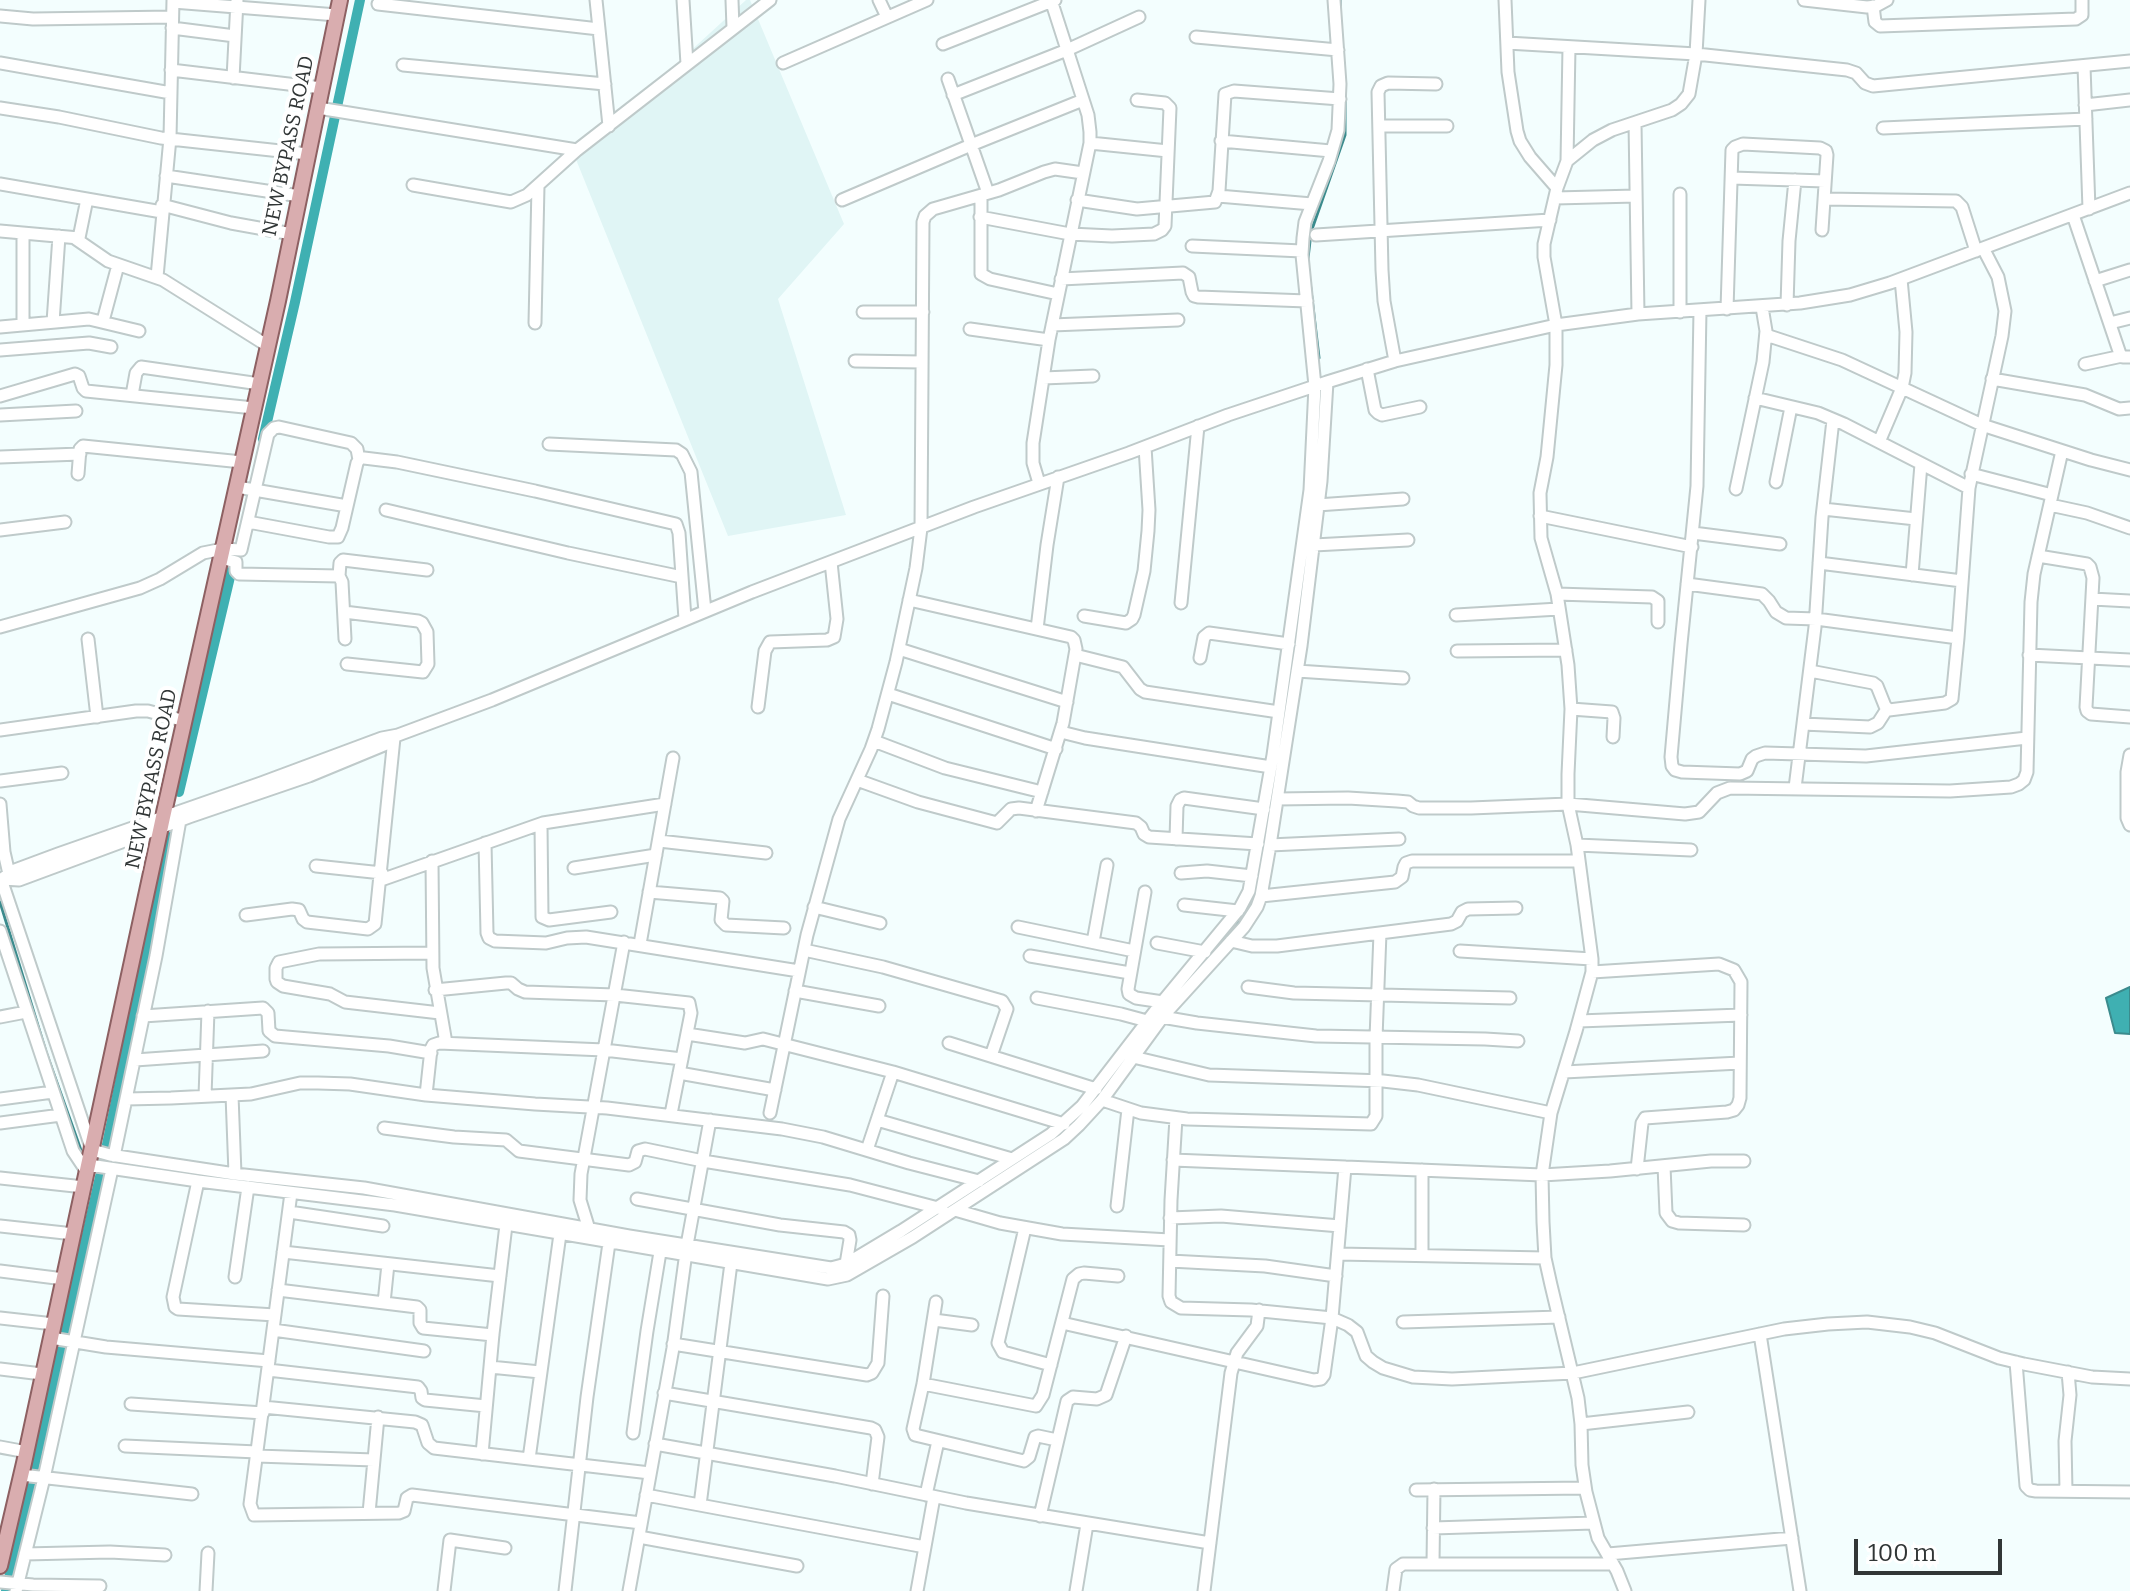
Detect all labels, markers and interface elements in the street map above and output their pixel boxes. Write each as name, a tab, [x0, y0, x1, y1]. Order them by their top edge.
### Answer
street label: NEW BYPASS ROAD	[258, 54, 320, 238]
street label: NEW BYPASS ROAD	[121, 687, 183, 871]
scale bar	[1858, 1523, 2006, 1573]
text: 100 m	[1868, 1539, 1936, 1567]

